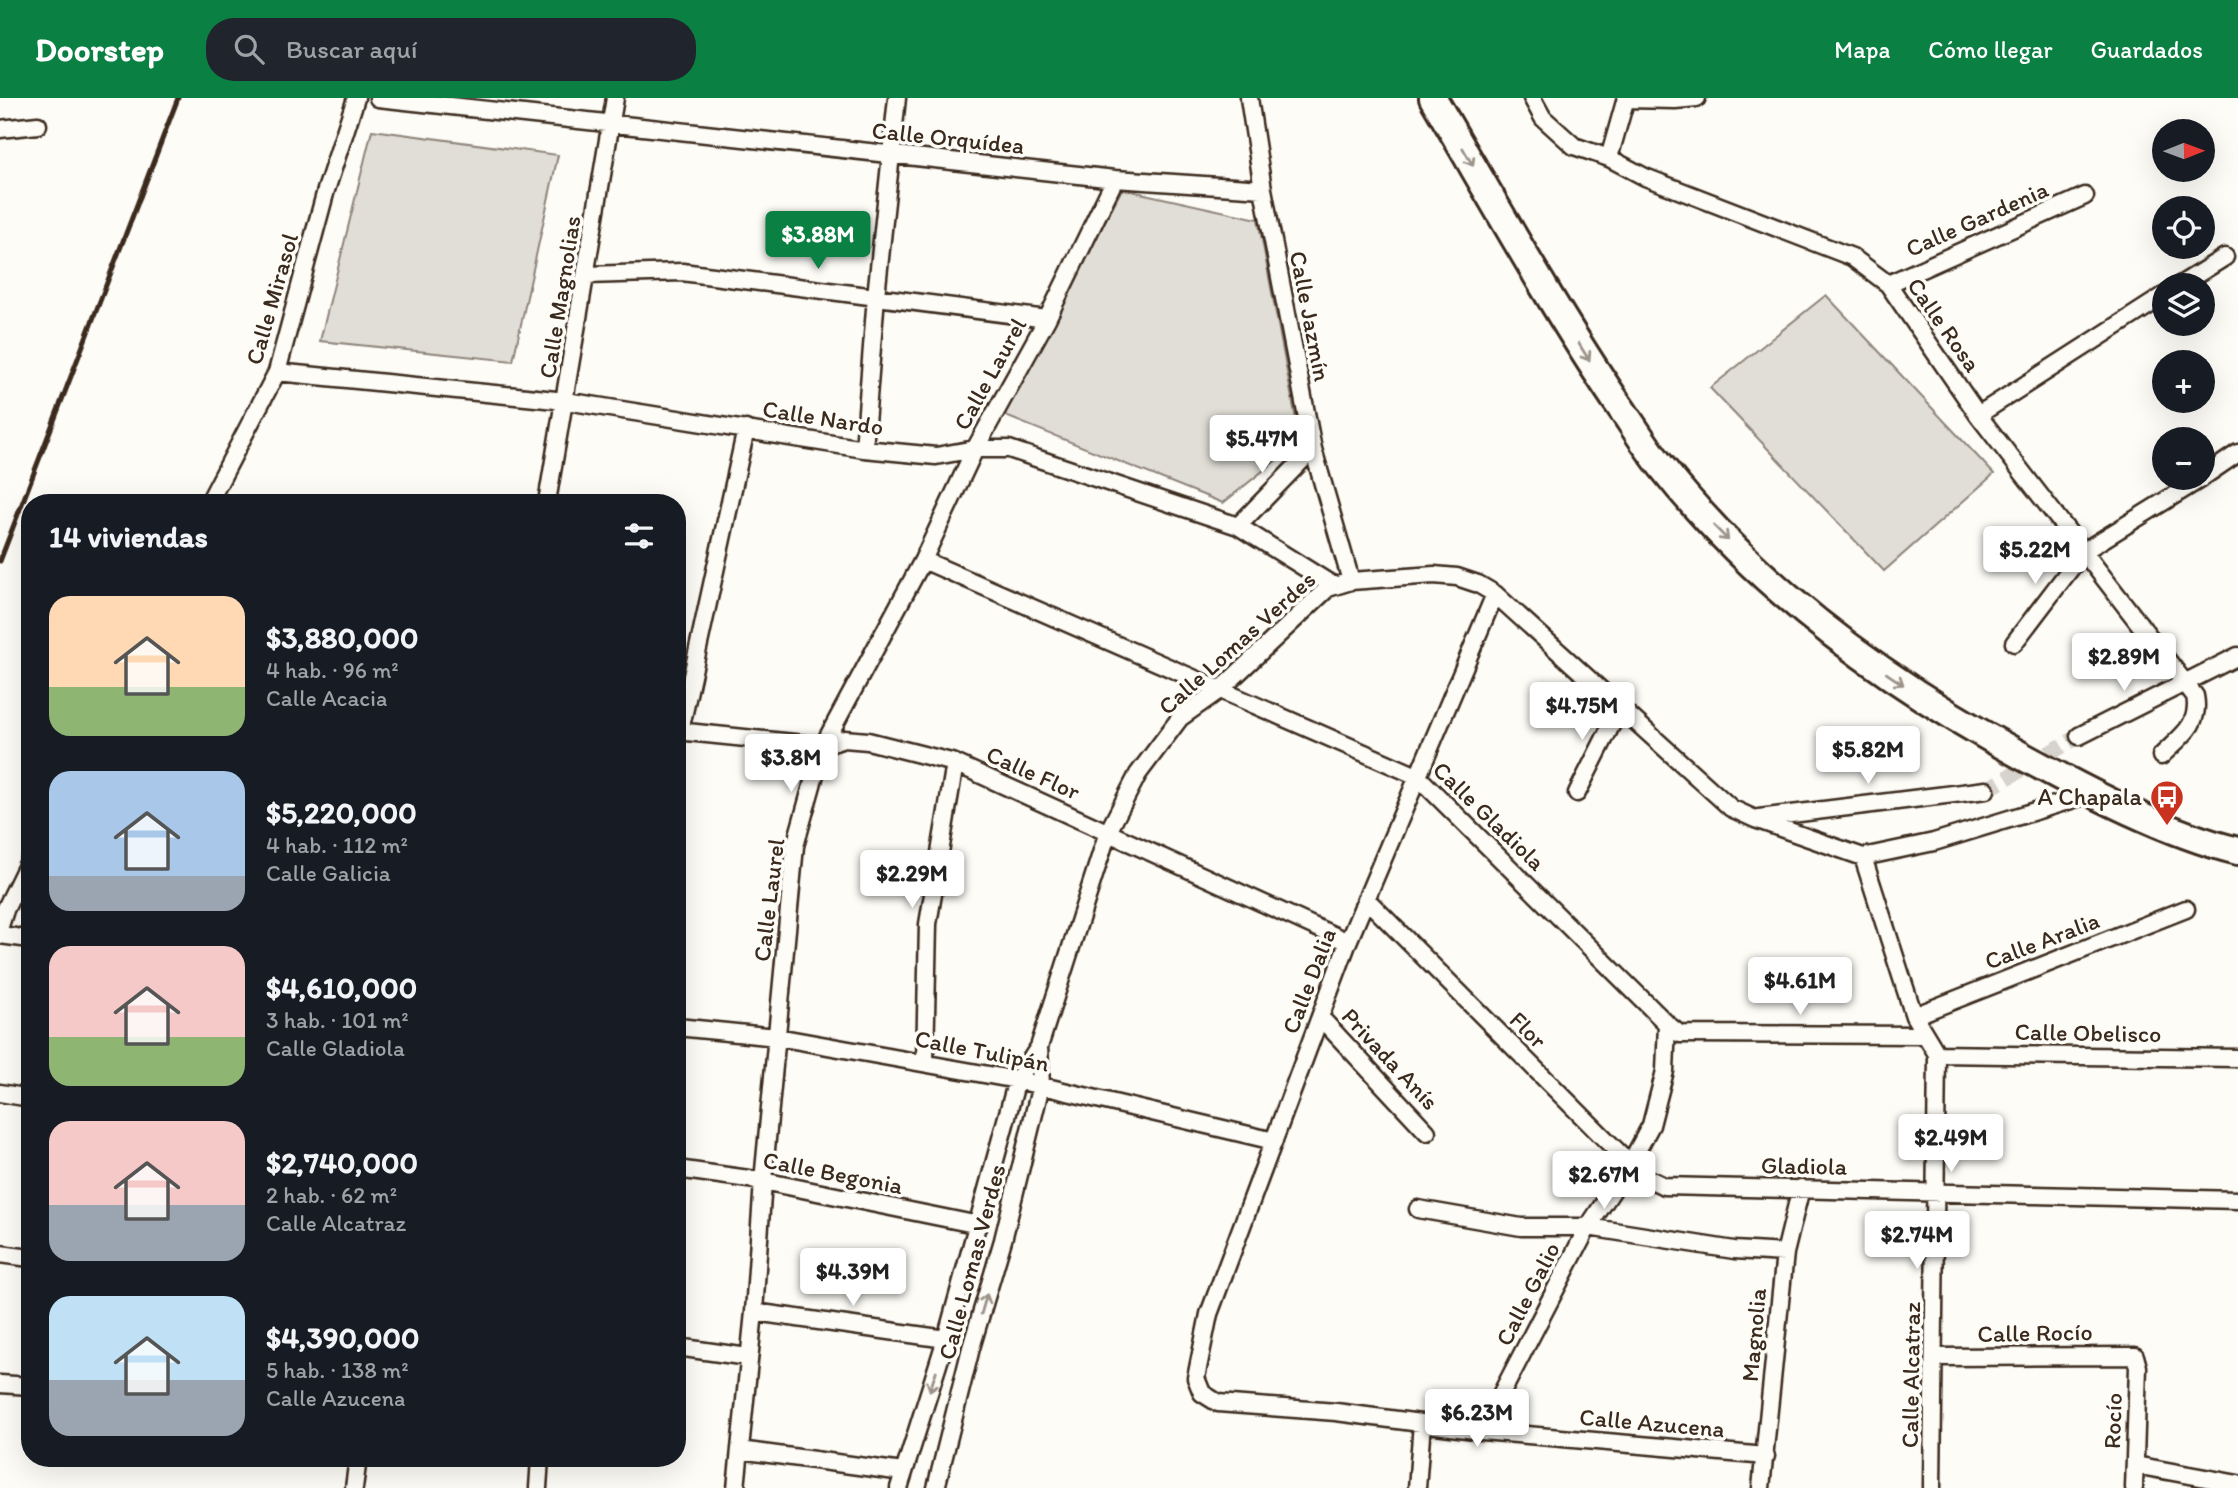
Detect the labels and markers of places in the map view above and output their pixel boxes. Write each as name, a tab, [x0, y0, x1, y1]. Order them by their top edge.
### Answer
pin: $3.88M	[761, 212, 875, 271]
pin: $5.47M	[1205, 416, 1319, 475]
pin: $5.22M	[1978, 526, 2092, 586]
pin: $2.89M	[2067, 634, 2181, 693]
pin: $4.75M	[1525, 682, 1639, 742]
pin: $5.82M	[1811, 726, 1925, 786]
pin: $3.8M	[742, 734, 840, 794]
bus stop icon: A Chapala	[2148, 778, 2186, 827]
place label: A Chapala	[2038, 782, 2143, 811]
pin: $2.29M	[855, 850, 969, 910]
pin: $4.61M	[1743, 958, 1857, 1017]
pin: $2.49M	[1894, 1114, 2008, 1174]
pin: $2.67M	[1547, 1152, 1661, 1211]
pin: $2.74M	[1860, 1212, 1974, 1271]
pin: $4.39M	[796, 1248, 910, 1308]
pin: $6.23M	[1420, 1390, 1534, 1449]

